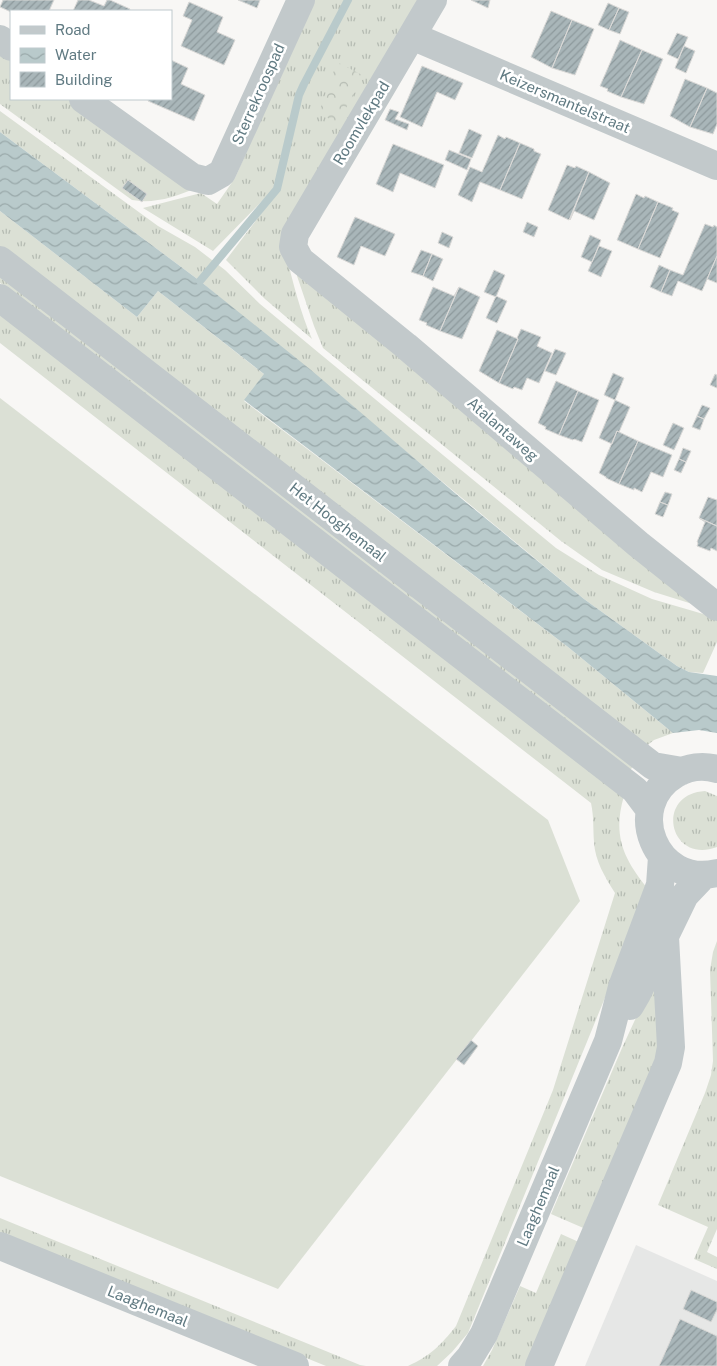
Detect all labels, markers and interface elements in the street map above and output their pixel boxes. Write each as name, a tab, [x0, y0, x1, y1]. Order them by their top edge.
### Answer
legend	[10, 10, 172, 100]
text: Road	[55, 21, 91, 38]
street label: Sterrekroospad	[228, 41, 288, 147]
text: Water	[55, 46, 97, 63]
street label: Keizersmantelstraat	[497, 66, 633, 136]
text: Building	[55, 71, 113, 88]
street label: Roomvlekpad	[329, 78, 393, 168]
street label: Atalantaweg	[464, 394, 542, 464]
street label: Het Hooghemaal	[286, 479, 390, 565]
street label: Laaghemaal	[513, 1163, 563, 1249]
street label: Laaghemaal	[105, 1282, 191, 1330]

